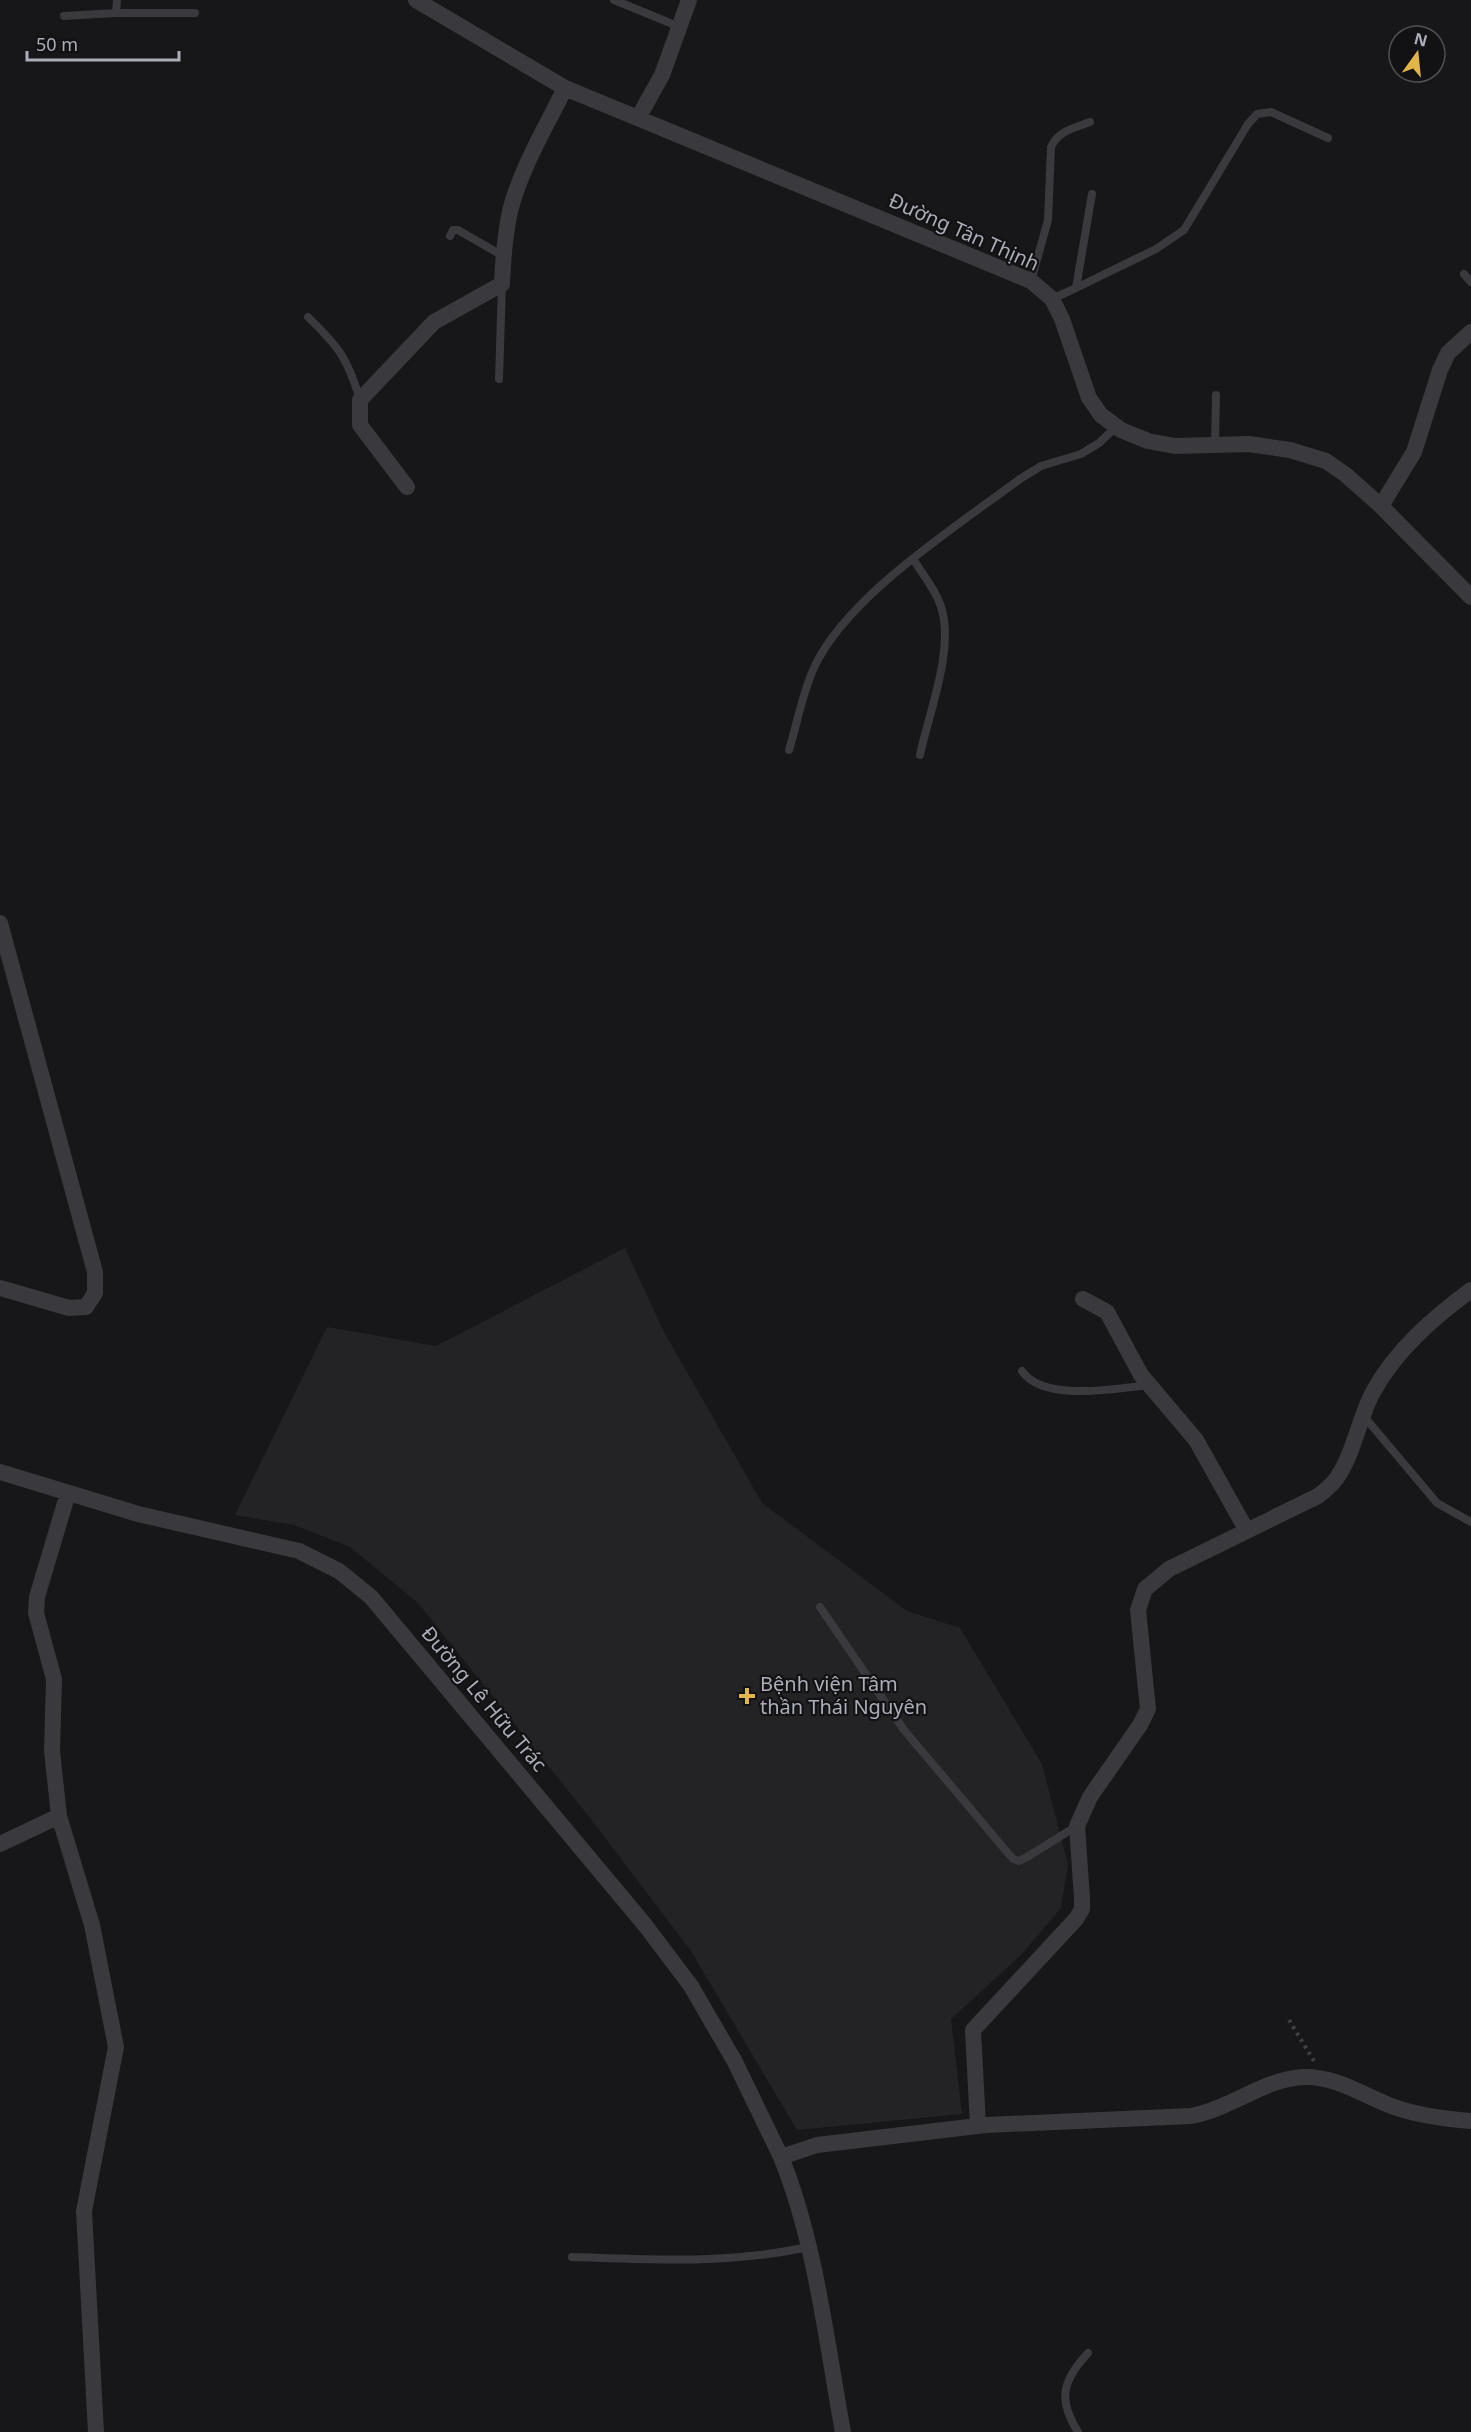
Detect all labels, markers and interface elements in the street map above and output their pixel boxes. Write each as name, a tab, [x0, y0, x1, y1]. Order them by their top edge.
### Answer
scale bar	[27, 24, 178, 62]
north arrow	[1387, 24, 1447, 84]
text: N	[1412, 27, 1430, 52]
text: 50 m	[36, 32, 78, 56]
street label: Đường Tân Thịnh	[885, 186, 1044, 277]
street label: Đường Lê Hữu Trác	[416, 1620, 553, 1777]
place label: Bệnh viện Tâm thần Thái Nguyên	[760, 1670, 927, 1720]
marker: Bệnh viện Tâm thần Thái Nguyên	[738, 1687, 756, 1705]

